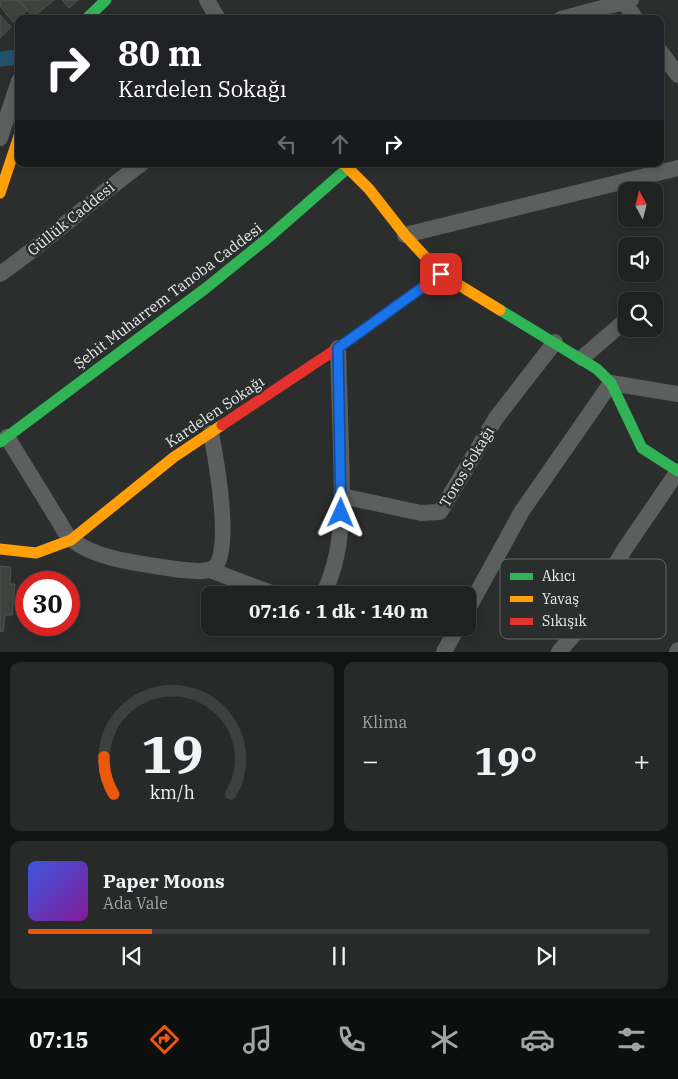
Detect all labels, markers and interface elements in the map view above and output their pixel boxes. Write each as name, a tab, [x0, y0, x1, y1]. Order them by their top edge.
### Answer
text: 80 m	[118, 30, 202, 76]
icon: right	[35, 35, 100, 100]
text: Kardelen Sokağı	[118, 74, 287, 103]
icon: left	[273, 130, 301, 158]
icon: ahead	[326, 130, 354, 158]
icon: right	[379, 130, 407, 158]
street label: Güllük Caddesi	[23, 177, 118, 260]
north arrow	[618, 182, 662, 228]
map controls	[618, 182, 663, 337]
street label: Şehit Muharrem Tanoba Caddesi	[70, 218, 266, 373]
button: sound	[618, 237, 663, 282]
pin	[420, 253, 462, 295]
icon: arrive	[427, 260, 455, 288]
button: search	[618, 292, 663, 337]
street label: Kardelen Sokağı	[162, 371, 268, 452]
street label: Toros Sokağı	[435, 423, 498, 510]
position arrow	[314, 486, 366, 538]
legend	[500, 559, 666, 639]
text: Akıcı	[542, 567, 576, 585]
speed limit sign: 30	[15, 571, 80, 636]
text: Yavaş	[542, 590, 579, 608]
text: 07:16 · 1 dk · 140 m	[249, 599, 428, 623]
text: Sıkışık	[542, 612, 587, 630]
text: Klima	[362, 712, 407, 732]
text: 19	[141, 720, 203, 787]
text: 19°	[474, 736, 538, 785]
text: −	[362, 742, 379, 779]
text: +	[633, 742, 650, 779]
text: km/h	[149, 781, 195, 804]
text: Paper Moons	[103, 869, 225, 893]
text: Ada Vale	[103, 893, 168, 913]
icon: previous	[118, 942, 146, 970]
icon: pause	[325, 942, 353, 970]
icon: next	[532, 942, 560, 970]
icon: directions	[147, 1022, 182, 1057]
icon: music	[240, 1022, 275, 1057]
icon: phone	[334, 1022, 369, 1057]
icon: climate	[427, 1022, 462, 1057]
icon: car	[520, 1022, 555, 1057]
icon: filters	[614, 1022, 649, 1057]
text: 07:15	[29, 1025, 89, 1054]

